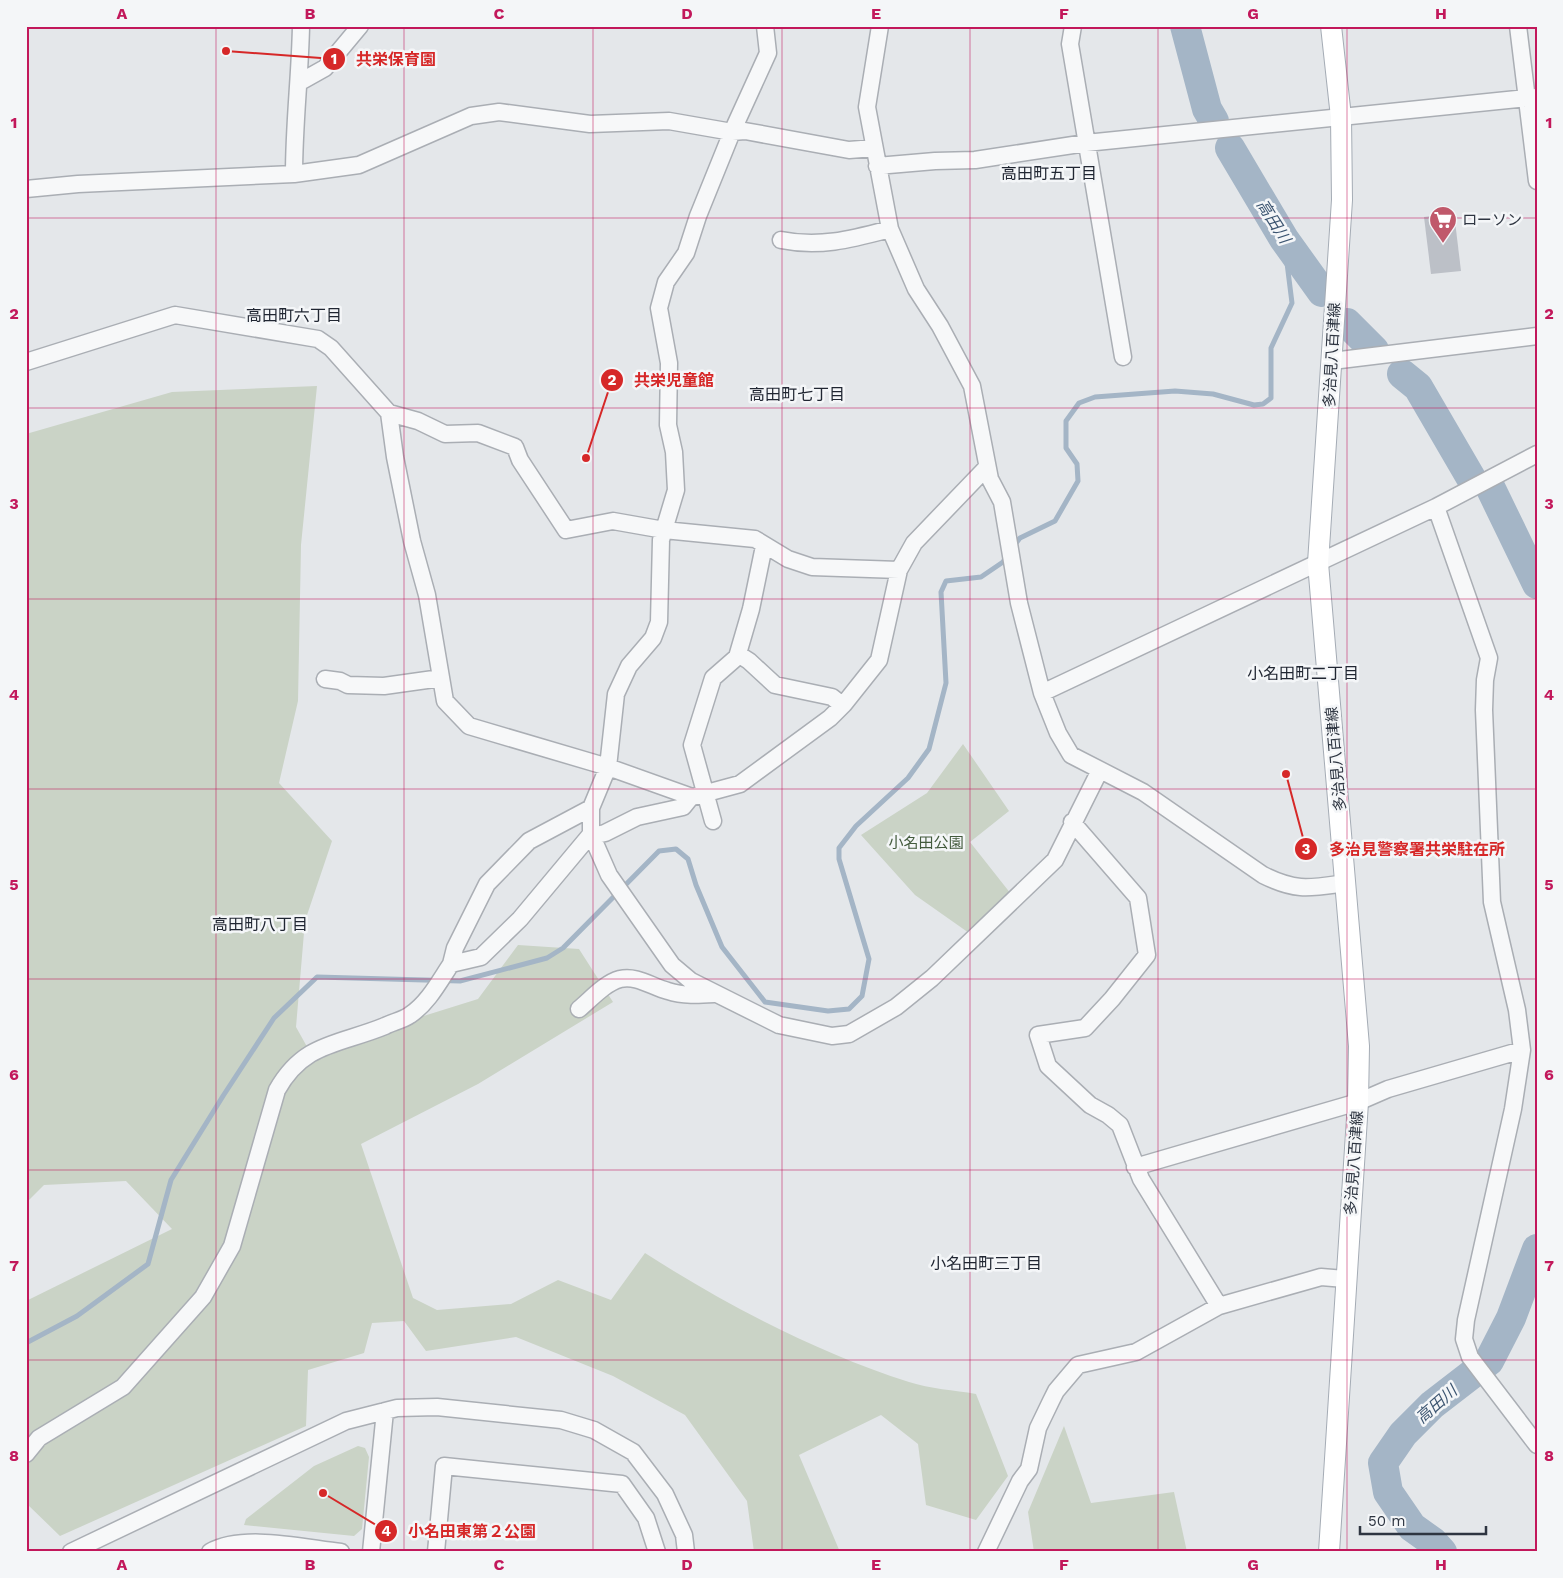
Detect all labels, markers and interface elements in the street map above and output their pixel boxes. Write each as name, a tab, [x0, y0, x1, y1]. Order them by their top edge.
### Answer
text: A	[117, 4, 128, 23]
text: B	[305, 4, 316, 23]
text: C	[494, 4, 505, 23]
text: D	[681, 4, 693, 23]
text: E	[871, 4, 881, 23]
text: F	[1059, 4, 1069, 23]
text: G	[1247, 4, 1259, 23]
text: H	[1435, 4, 1447, 23]
callout: 共栄保育園	[321, 44, 446, 75]
text: 1	[331, 50, 337, 68]
text: 共栄保育園	[356, 50, 436, 69]
text: 1	[11, 113, 17, 132]
text: 1	[1546, 113, 1552, 132]
district label: 高田町五丁目	[1001, 164, 1097, 183]
water label: 高田川	[1253, 196, 1295, 248]
supermarket icon: ローソン	[1428, 205, 1458, 244]
place label: ローソン	[1462, 211, 1522, 229]
street label: 多治見八百津線	[1320, 302, 1344, 408]
text: 2	[9, 304, 19, 323]
text: 2	[1544, 304, 1554, 323]
district label: 高田町六丁目	[246, 306, 342, 325]
callout: 共栄児童館	[599, 364, 724, 395]
text: 2	[608, 371, 617, 389]
text: 共栄児童館	[634, 371, 714, 390]
district label: 高田町七丁目	[749, 385, 845, 404]
text: 3	[9, 494, 19, 513]
text: 3	[1544, 494, 1554, 513]
district label: 小名田町二丁目	[1247, 664, 1359, 683]
text: 4	[9, 685, 19, 704]
text: 4	[1544, 685, 1554, 704]
street label: 多治見八百津線	[1322, 706, 1350, 812]
callout: 多治見警察署共栄駐在所	[1294, 833, 1515, 864]
park label: 小名田公園	[888, 834, 964, 852]
text: 3	[1302, 840, 1311, 858]
text: 多治見警察署共栄駐在所	[1329, 840, 1505, 859]
text: 5	[9, 875, 19, 894]
text: 5	[1544, 875, 1554, 894]
district label: 高田町八丁目	[212, 915, 308, 934]
text: 6	[9, 1065, 19, 1084]
text: 6	[1544, 1065, 1554, 1084]
street label: 多治見八百津線	[1341, 1110, 1367, 1216]
district label: 小名田町三丁目	[930, 1254, 1042, 1273]
text: 7	[9, 1256, 19, 1275]
text: 7	[1544, 1256, 1554, 1275]
water label: 高田川	[1412, 1380, 1462, 1427]
text: 8	[9, 1446, 19, 1465]
text: 8	[1544, 1446, 1554, 1465]
scale bar	[1360, 1503, 1487, 1535]
text: 50 m	[1368, 1512, 1405, 1530]
callout: 小名田東第２公園	[373, 1516, 546, 1547]
text: 4	[381, 1522, 391, 1540]
text: 小名田東第２公園	[408, 1522, 536, 1541]
text: A	[117, 1555, 128, 1574]
text: B	[305, 1555, 316, 1574]
text: C	[494, 1555, 505, 1574]
text: D	[681, 1555, 693, 1574]
text: E	[871, 1555, 881, 1574]
text: F	[1059, 1555, 1069, 1574]
text: G	[1247, 1555, 1259, 1574]
text: H	[1435, 1555, 1447, 1574]

